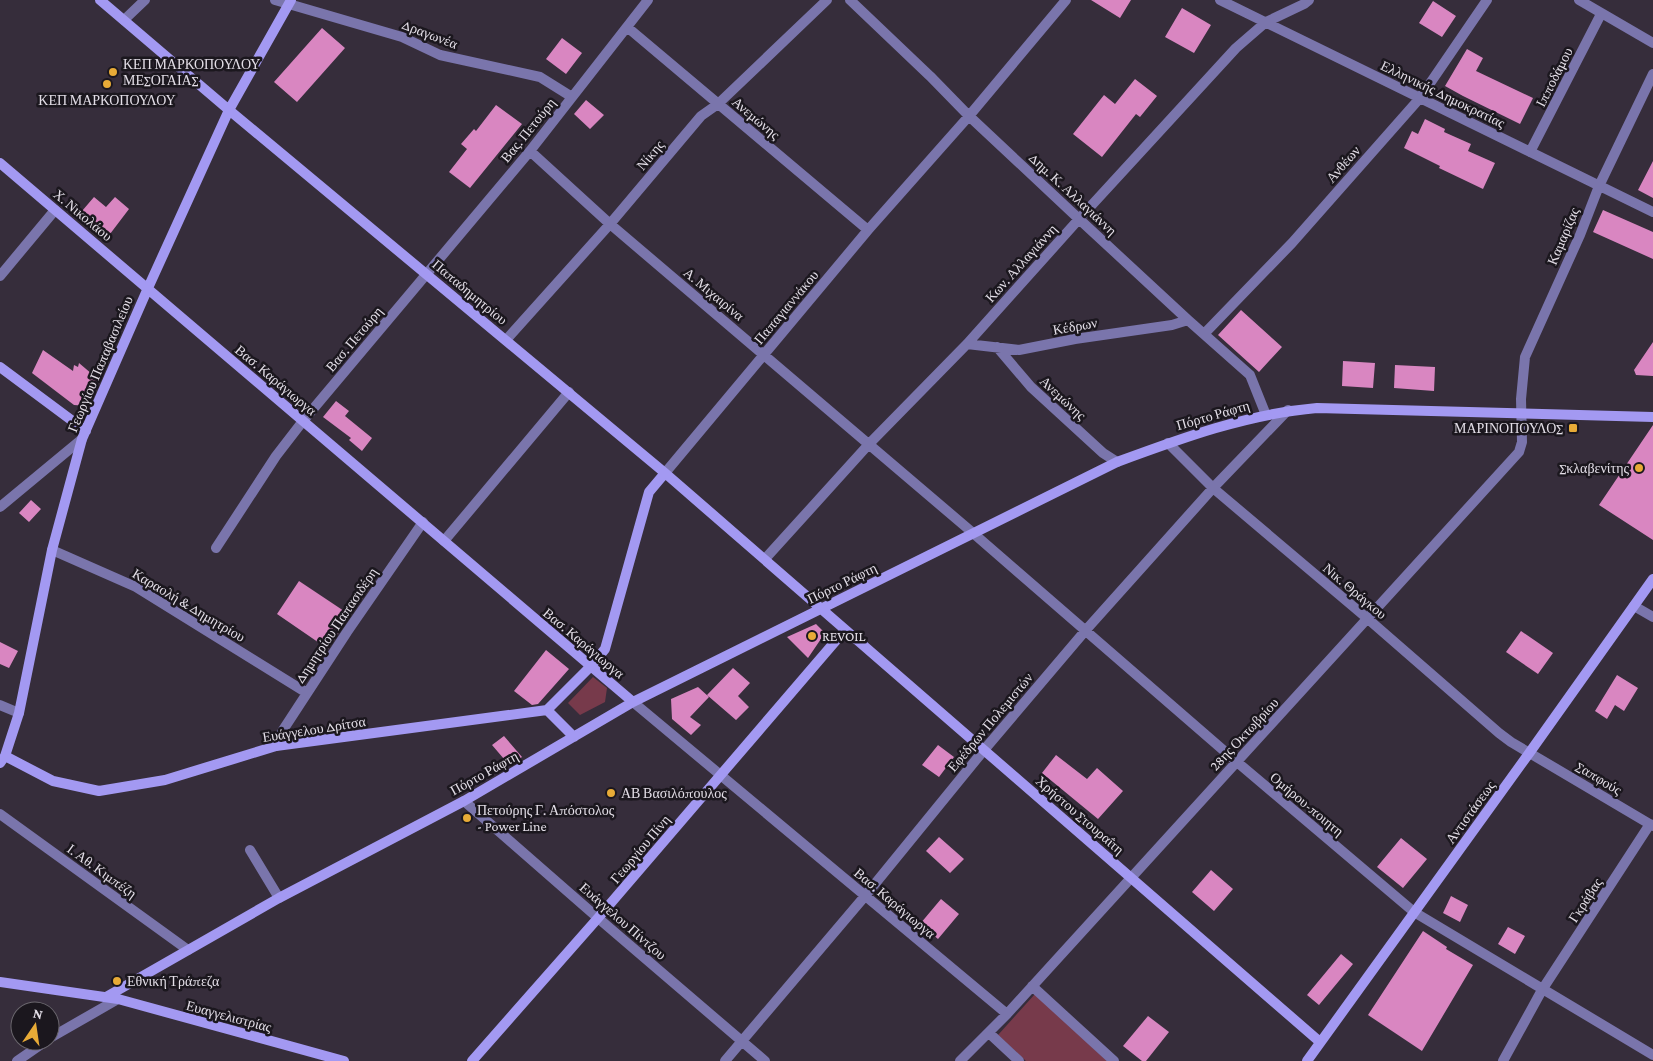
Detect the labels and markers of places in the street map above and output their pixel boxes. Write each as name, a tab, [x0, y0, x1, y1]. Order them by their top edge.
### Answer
place label: ΚΕΠ ΜΑΡΚΟΠΟΥΛΟΥ ΜΕΣΟΓΑΙΑΣ	[123, 56, 260, 88]
marker: ΚΕΠ ΜΑΡΚΟΠΟΥΛΟΥ ΜΕΣΟΓΑΙΑΣ	[107, 66, 119, 78]
marker: ΚΕΠ ΜΑΡΚΟΠΟΥΛΟΥ	[101, 78, 113, 90]
place label: ΚΕΠ ΜΑΡΚΟΠΟΥΛΟΥ	[38, 92, 176, 108]
place label: ΜΑΡΙΝΟΠΟΥΛΟΣ	[1454, 420, 1563, 436]
marker: ΜΑΡΙΝΟΠΟΥΛΟΣ	[1567, 422, 1579, 434]
place label: Σκλαβενίτης	[1559, 460, 1629, 476]
marker: Σκλαβενίτης	[1633, 462, 1645, 474]
place label: REVOIL	[822, 628, 866, 644]
marker: REVOIL	[806, 630, 818, 642]
place label: ΑΒ Βασιλόπουλος	[621, 785, 727, 801]
marker: ΑΒ Βασιλόπουλος	[605, 787, 617, 799]
place label: Πετούρης Γ. Απόστολος - Power Line	[477, 802, 615, 834]
marker: Πετούρης Γ. Απόστολος - Power Line	[461, 812, 473, 824]
place label: Εθνική Τράπεζα	[127, 973, 220, 989]
marker: Εθνική Τράπεζα	[111, 975, 123, 987]

